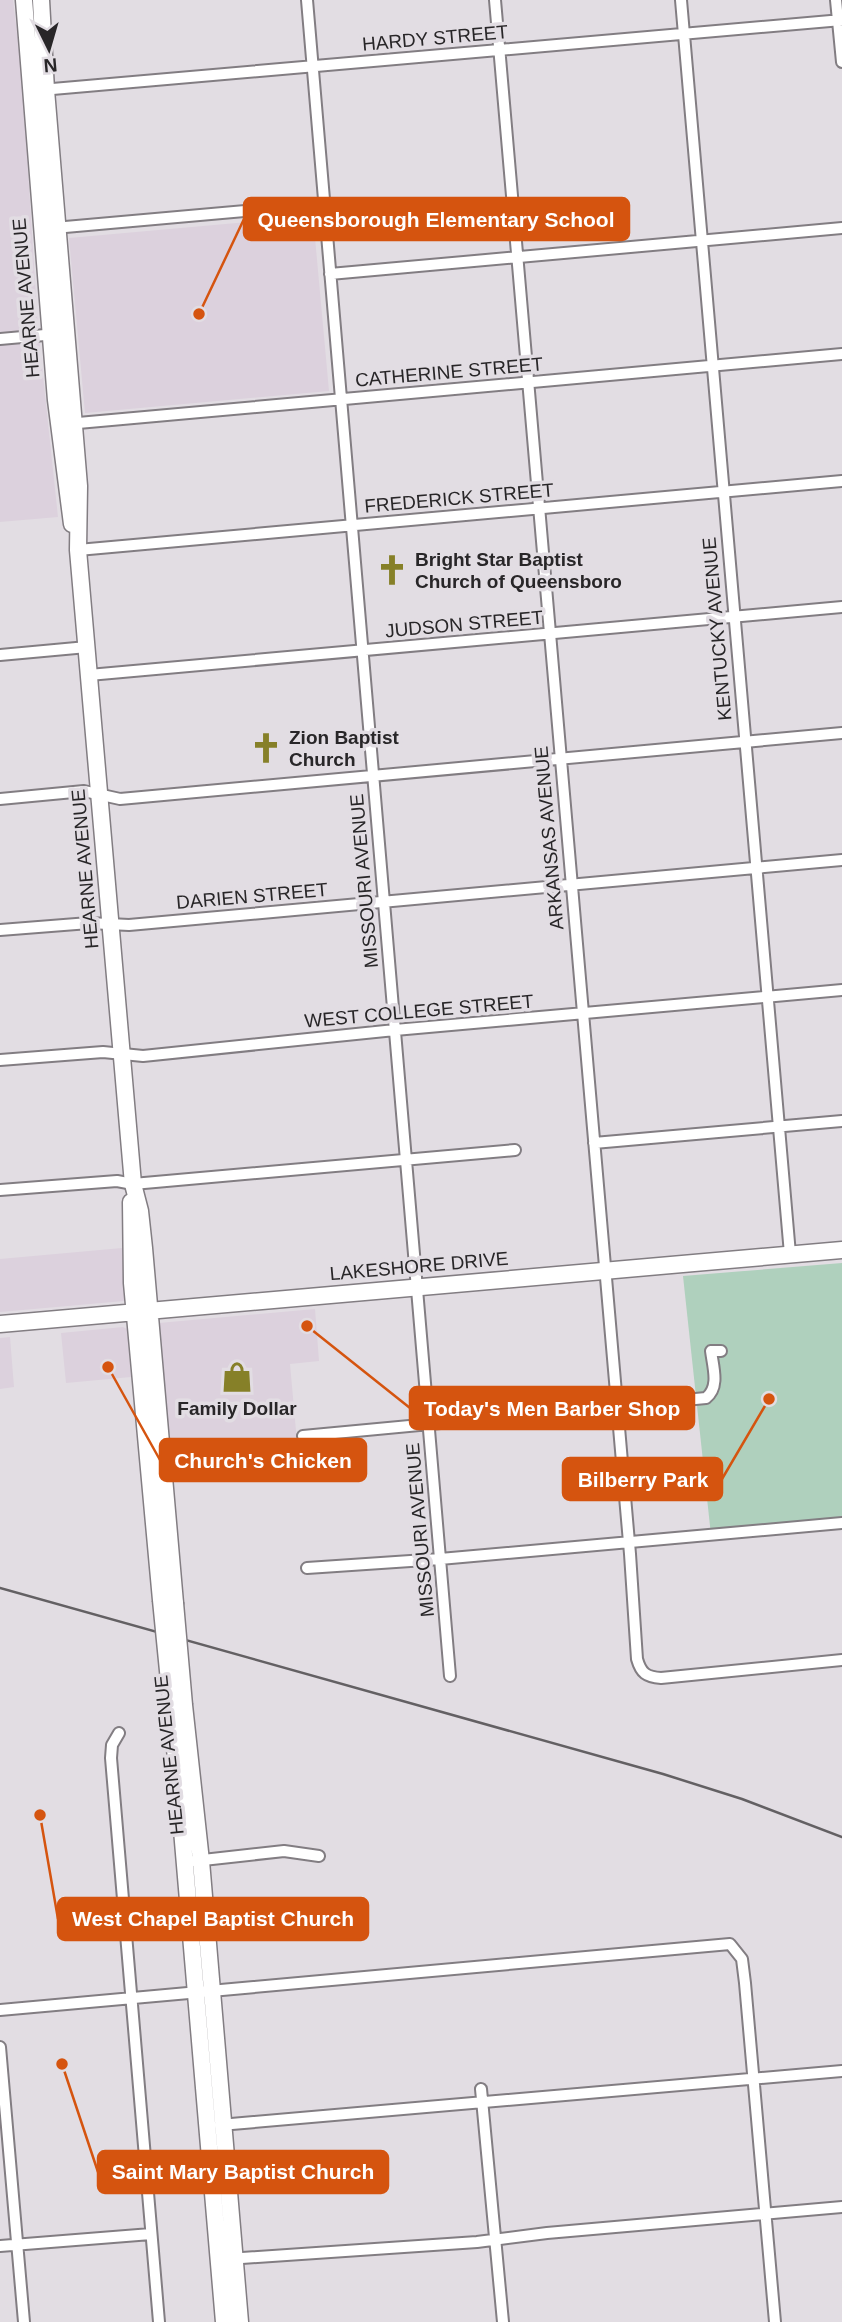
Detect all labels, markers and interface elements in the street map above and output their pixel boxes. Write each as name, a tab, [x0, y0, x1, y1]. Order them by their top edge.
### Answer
north arrow	[14, 14, 84, 84]
street label: HARDY STREET	[361, 21, 509, 55]
text: N	[43, 54, 58, 76]
callout: Queensborough Elementary School	[244, 198, 629, 240]
text: Queensborough Elementary School	[257, 208, 615, 231]
street label: HEARNE AVENUE	[9, 217, 43, 379]
street label: CATHERINE STREET	[354, 353, 544, 391]
street label: FREDERICK STREET	[363, 479, 555, 517]
street label: KENTUCKY AVENUE	[699, 536, 735, 722]
place label: Bright Star Baptist Church of Queensboro	[415, 549, 622, 592]
church icon: Bright Star Baptist Church of Queensboro	[375, 553, 409, 587]
street label: JUDSON STREET	[384, 607, 544, 641]
place label: Zion Baptist Church	[289, 727, 399, 770]
church icon: Zion Baptist Church	[249, 731, 283, 765]
street label: ARKANSAS AVENUE	[531, 745, 567, 931]
street label: HEARNE AVENUE	[68, 788, 102, 950]
street label: MISSOURI AVENUE	[346, 793, 382, 969]
street label: DARIEN STREET	[175, 879, 329, 913]
street label: WEST COLLEGE STREET	[304, 990, 535, 1031]
street label: LAKESHORE DRIVE	[329, 1248, 509, 1284]
shop icon: Family Dollar	[220, 1360, 254, 1394]
callout: Today's Men Barber Shop	[410, 1387, 694, 1429]
text: Today's Men Barber Shop	[424, 1397, 680, 1420]
place label: Family Dollar	[177, 1398, 297, 1419]
callout: Church's Chicken	[160, 1439, 366, 1481]
street label: MISSOURI AVENUE	[402, 1442, 438, 1618]
text: Church's Chicken	[174, 1449, 352, 1472]
callout: Bilberry Park	[563, 1458, 722, 1500]
text: Bilberry Park	[578, 1468, 709, 1491]
street label: HEARNE AVENUE	[150, 1674, 188, 1836]
callout: West Chapel Baptist Church	[58, 1898, 368, 1940]
text: West Chapel Baptist Church	[72, 1907, 354, 1930]
callout: Saint Mary Baptist Church	[98, 2151, 388, 2193]
text: Saint Mary Baptist Church	[112, 2160, 374, 2183]

